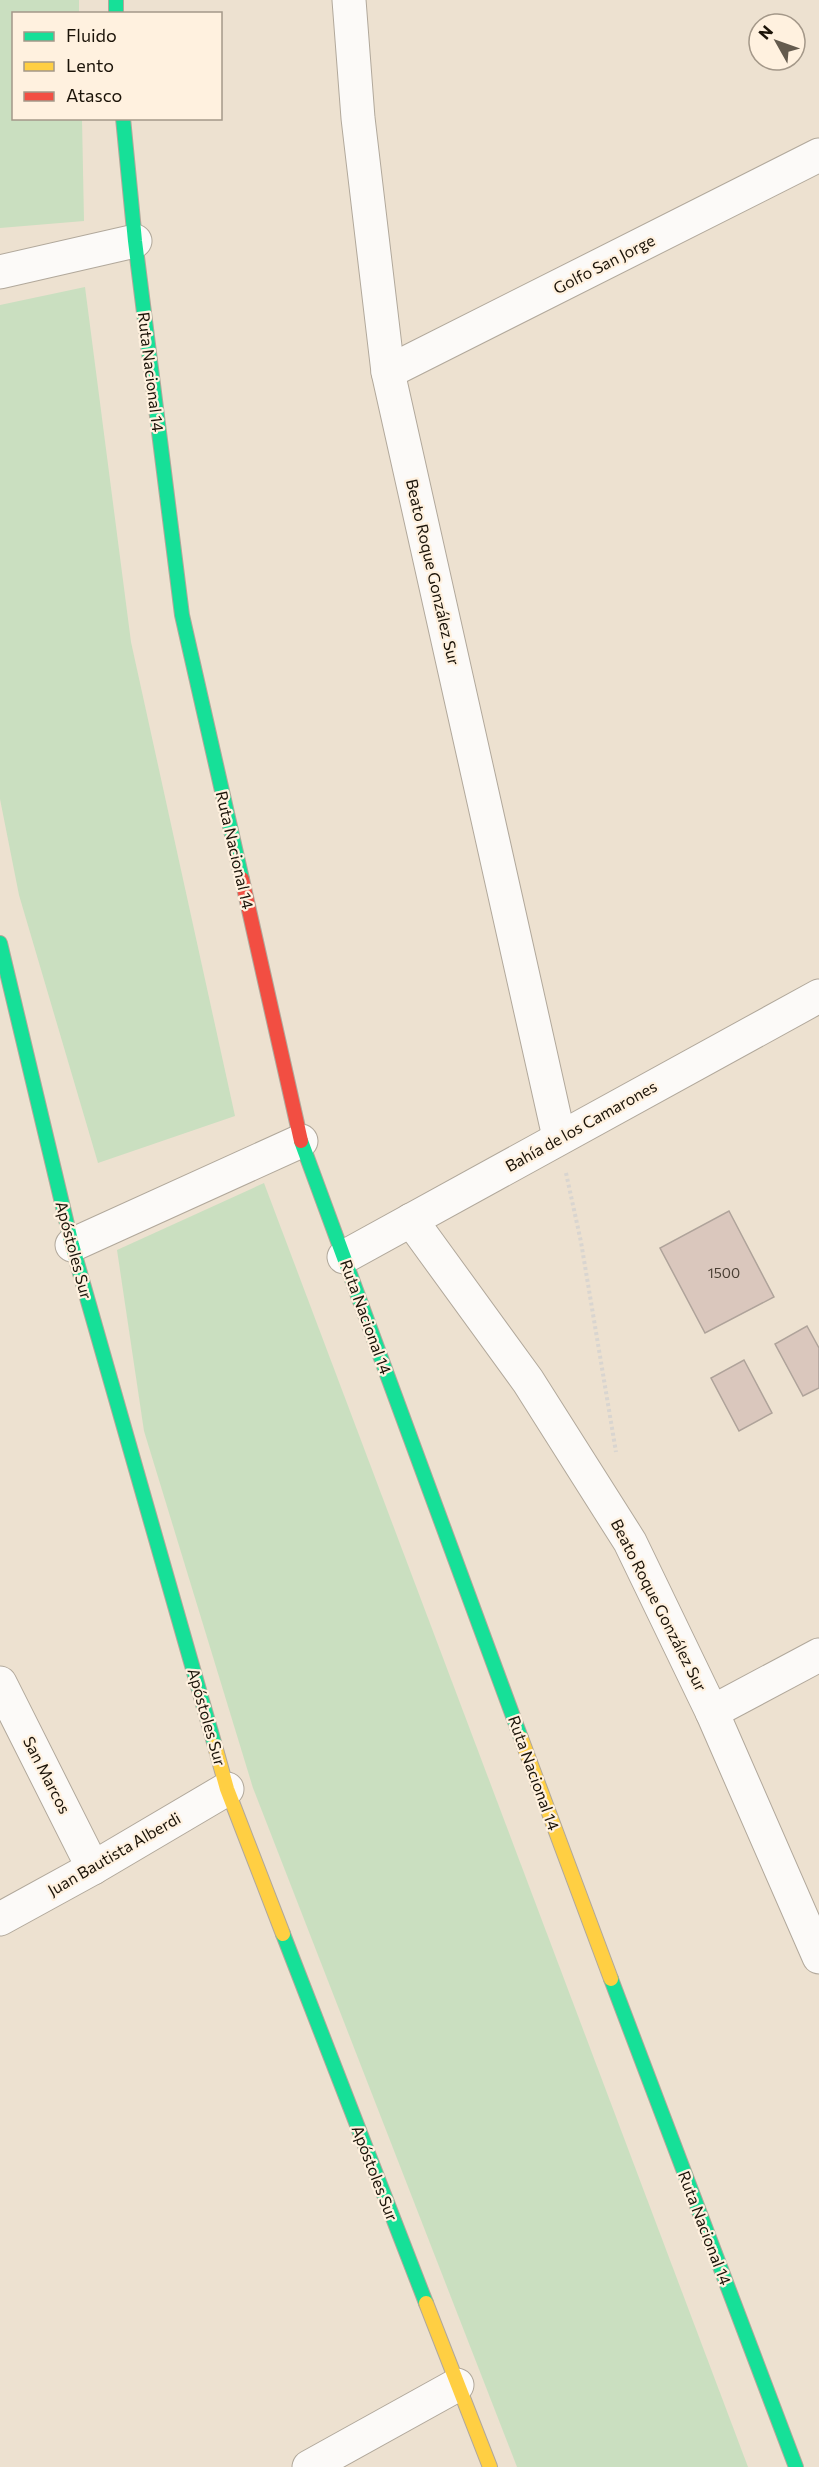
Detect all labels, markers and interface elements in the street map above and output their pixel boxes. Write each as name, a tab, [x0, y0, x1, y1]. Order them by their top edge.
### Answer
legend	[12, 12, 222, 120]
north arrow	[747, 12, 807, 72]
text: N	[754, 21, 776, 43]
text: Fluido	[66, 24, 117, 46]
text: Lento	[66, 54, 114, 76]
text: Atasco	[66, 84, 122, 106]
street label: Golfo San Jorge	[550, 230, 658, 297]
street label: Ruta Nacional 14	[135, 311, 168, 433]
street label: Beato Roque González Sur	[403, 477, 464, 668]
street label: Ruta Nacional 14	[213, 789, 258, 911]
street label: Bahía de los Camarones	[502, 1076, 660, 1175]
street label: Apóstoles Sur	[52, 1199, 97, 1302]
street label: Ruta Nacional 14	[337, 1257, 396, 1377]
house number: 1500	[708, 1264, 740, 1281]
street label: Beato Roque González Sur	[608, 1516, 711, 1695]
street label: Apóstoles Sur	[184, 1666, 231, 1768]
street label: Ruta Nacional 14	[505, 1713, 564, 1833]
street label: San Marcos	[20, 1733, 75, 1817]
street label: Juan Bautista Alberdi	[44, 1808, 184, 1899]
street label: Apóstoles Sur	[349, 2122, 403, 2224]
street label: Ruta Nacional 14	[675, 2168, 736, 2288]

